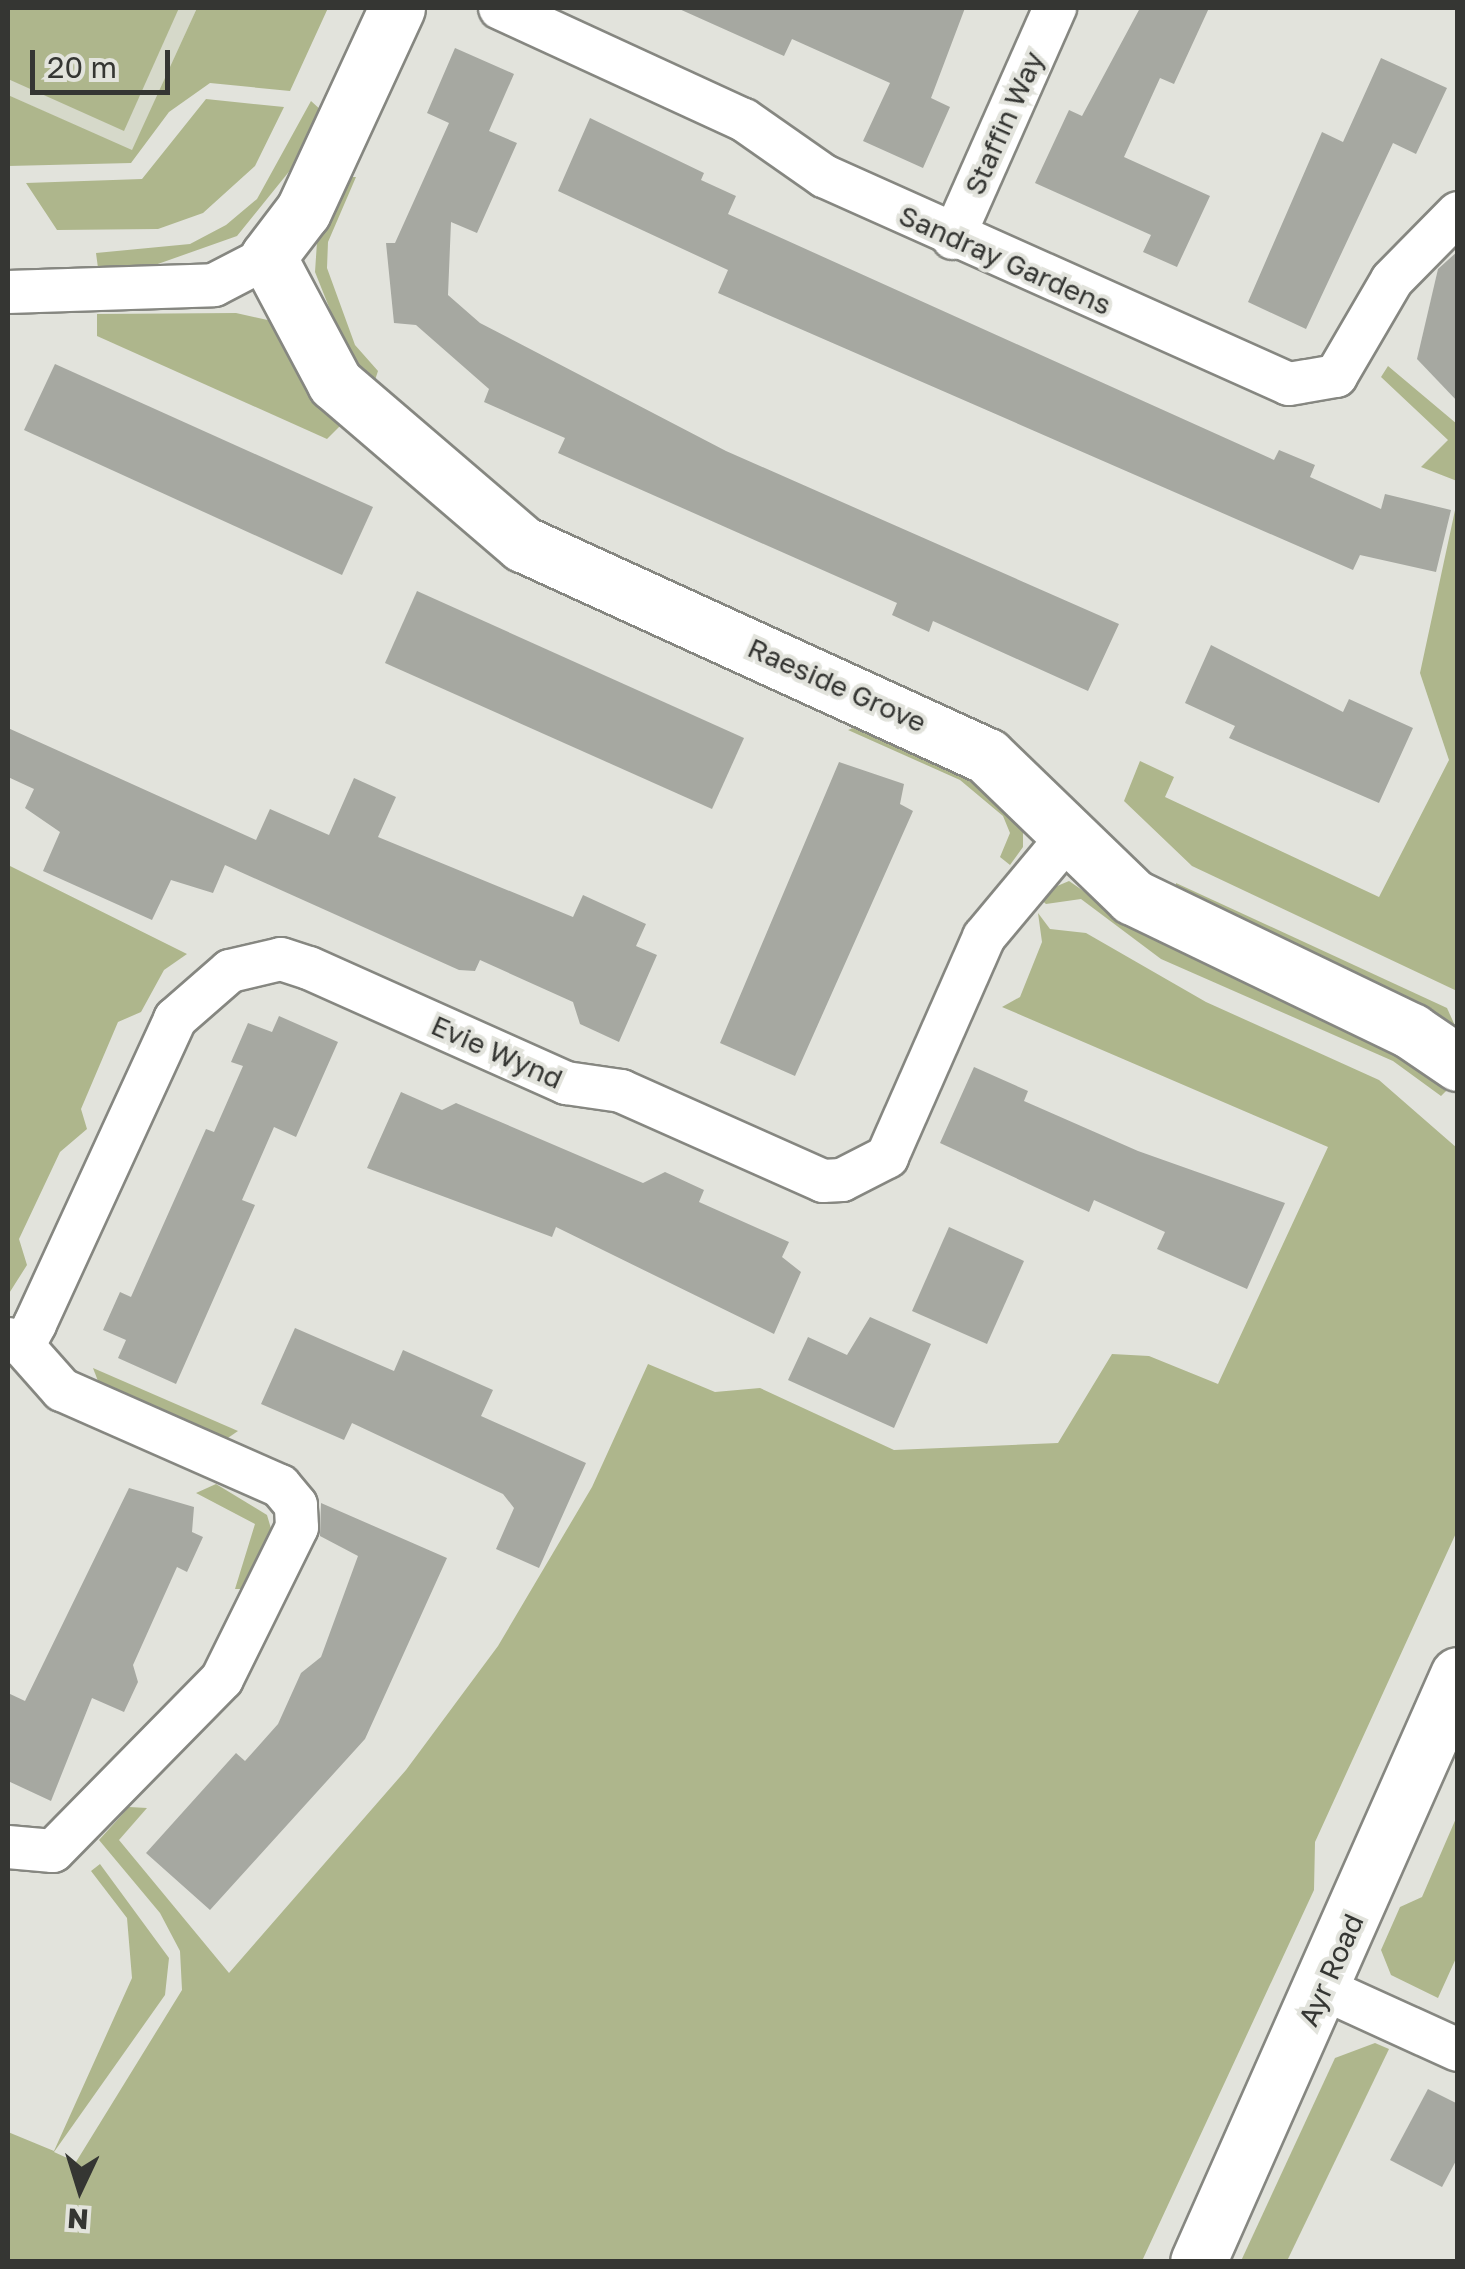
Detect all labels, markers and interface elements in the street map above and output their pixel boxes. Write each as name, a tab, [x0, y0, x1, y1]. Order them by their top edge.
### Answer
scale bar	[35, 30, 175, 92]
street label: Staffin Way	[957, 46, 1051, 200]
text: 20 m	[47, 49, 117, 85]
street label: Sandray Gardens	[894, 198, 1116, 322]
street label: Raeside Grove	[743, 631, 931, 739]
street label: Evie Wynd	[426, 1008, 568, 1096]
street label: Ayr Road	[1291, 1909, 1371, 2031]
north arrow	[30, 2139, 130, 2239]
text: N	[66, 2202, 90, 2237]

